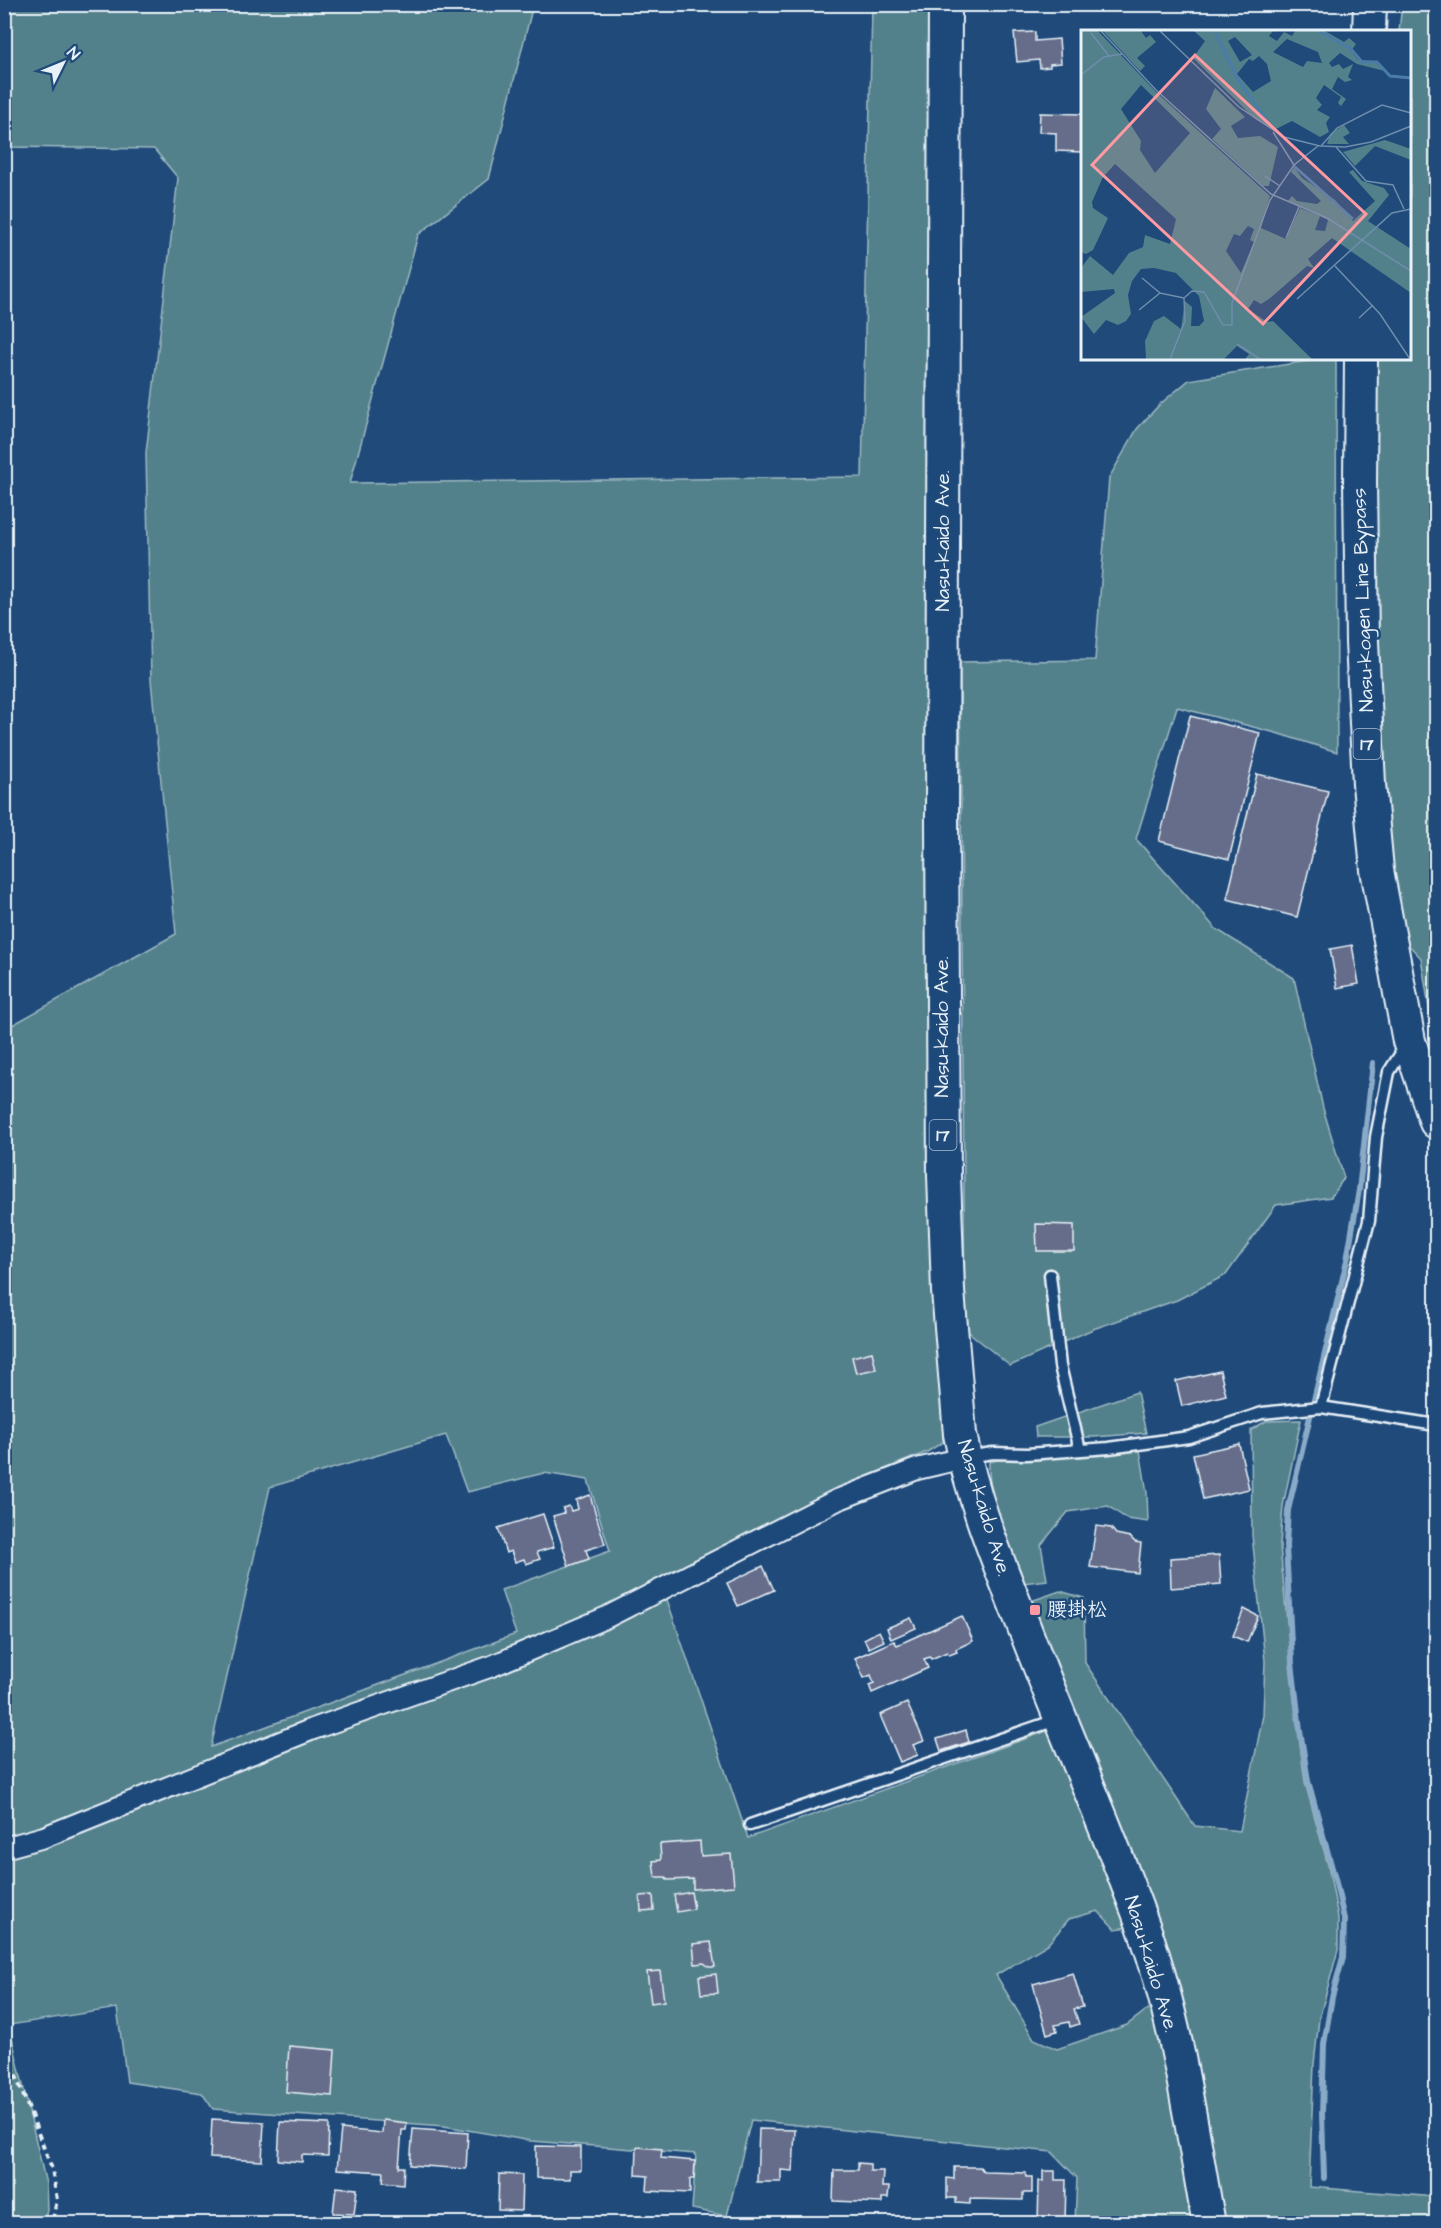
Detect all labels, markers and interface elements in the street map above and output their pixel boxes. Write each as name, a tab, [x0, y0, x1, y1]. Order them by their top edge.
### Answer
inset map	[1081, 30, 1411, 360]
north arrow	[33, 33, 93, 93]
text: N	[62, 42, 85, 65]
street label: Nasu-kaido Ave.	[929, 470, 957, 611]
street label: Nasu-kogen Line Bypass	[1345, 487, 1382, 712]
road number: 17	[1354, 729, 1380, 759]
street label: Nasu-kaido Ave.	[928, 956, 956, 1097]
road number: 17	[930, 1120, 956, 1150]
street label: Nasu-kaido Ave.	[950, 1437, 1018, 1580]
place label: 腰掛松	[1047, 1596, 1107, 1624]
marker: 腰掛松	[1028, 1603, 1042, 1617]
street label: Nasu-kaido Ave.	[1117, 1893, 1185, 2036]

